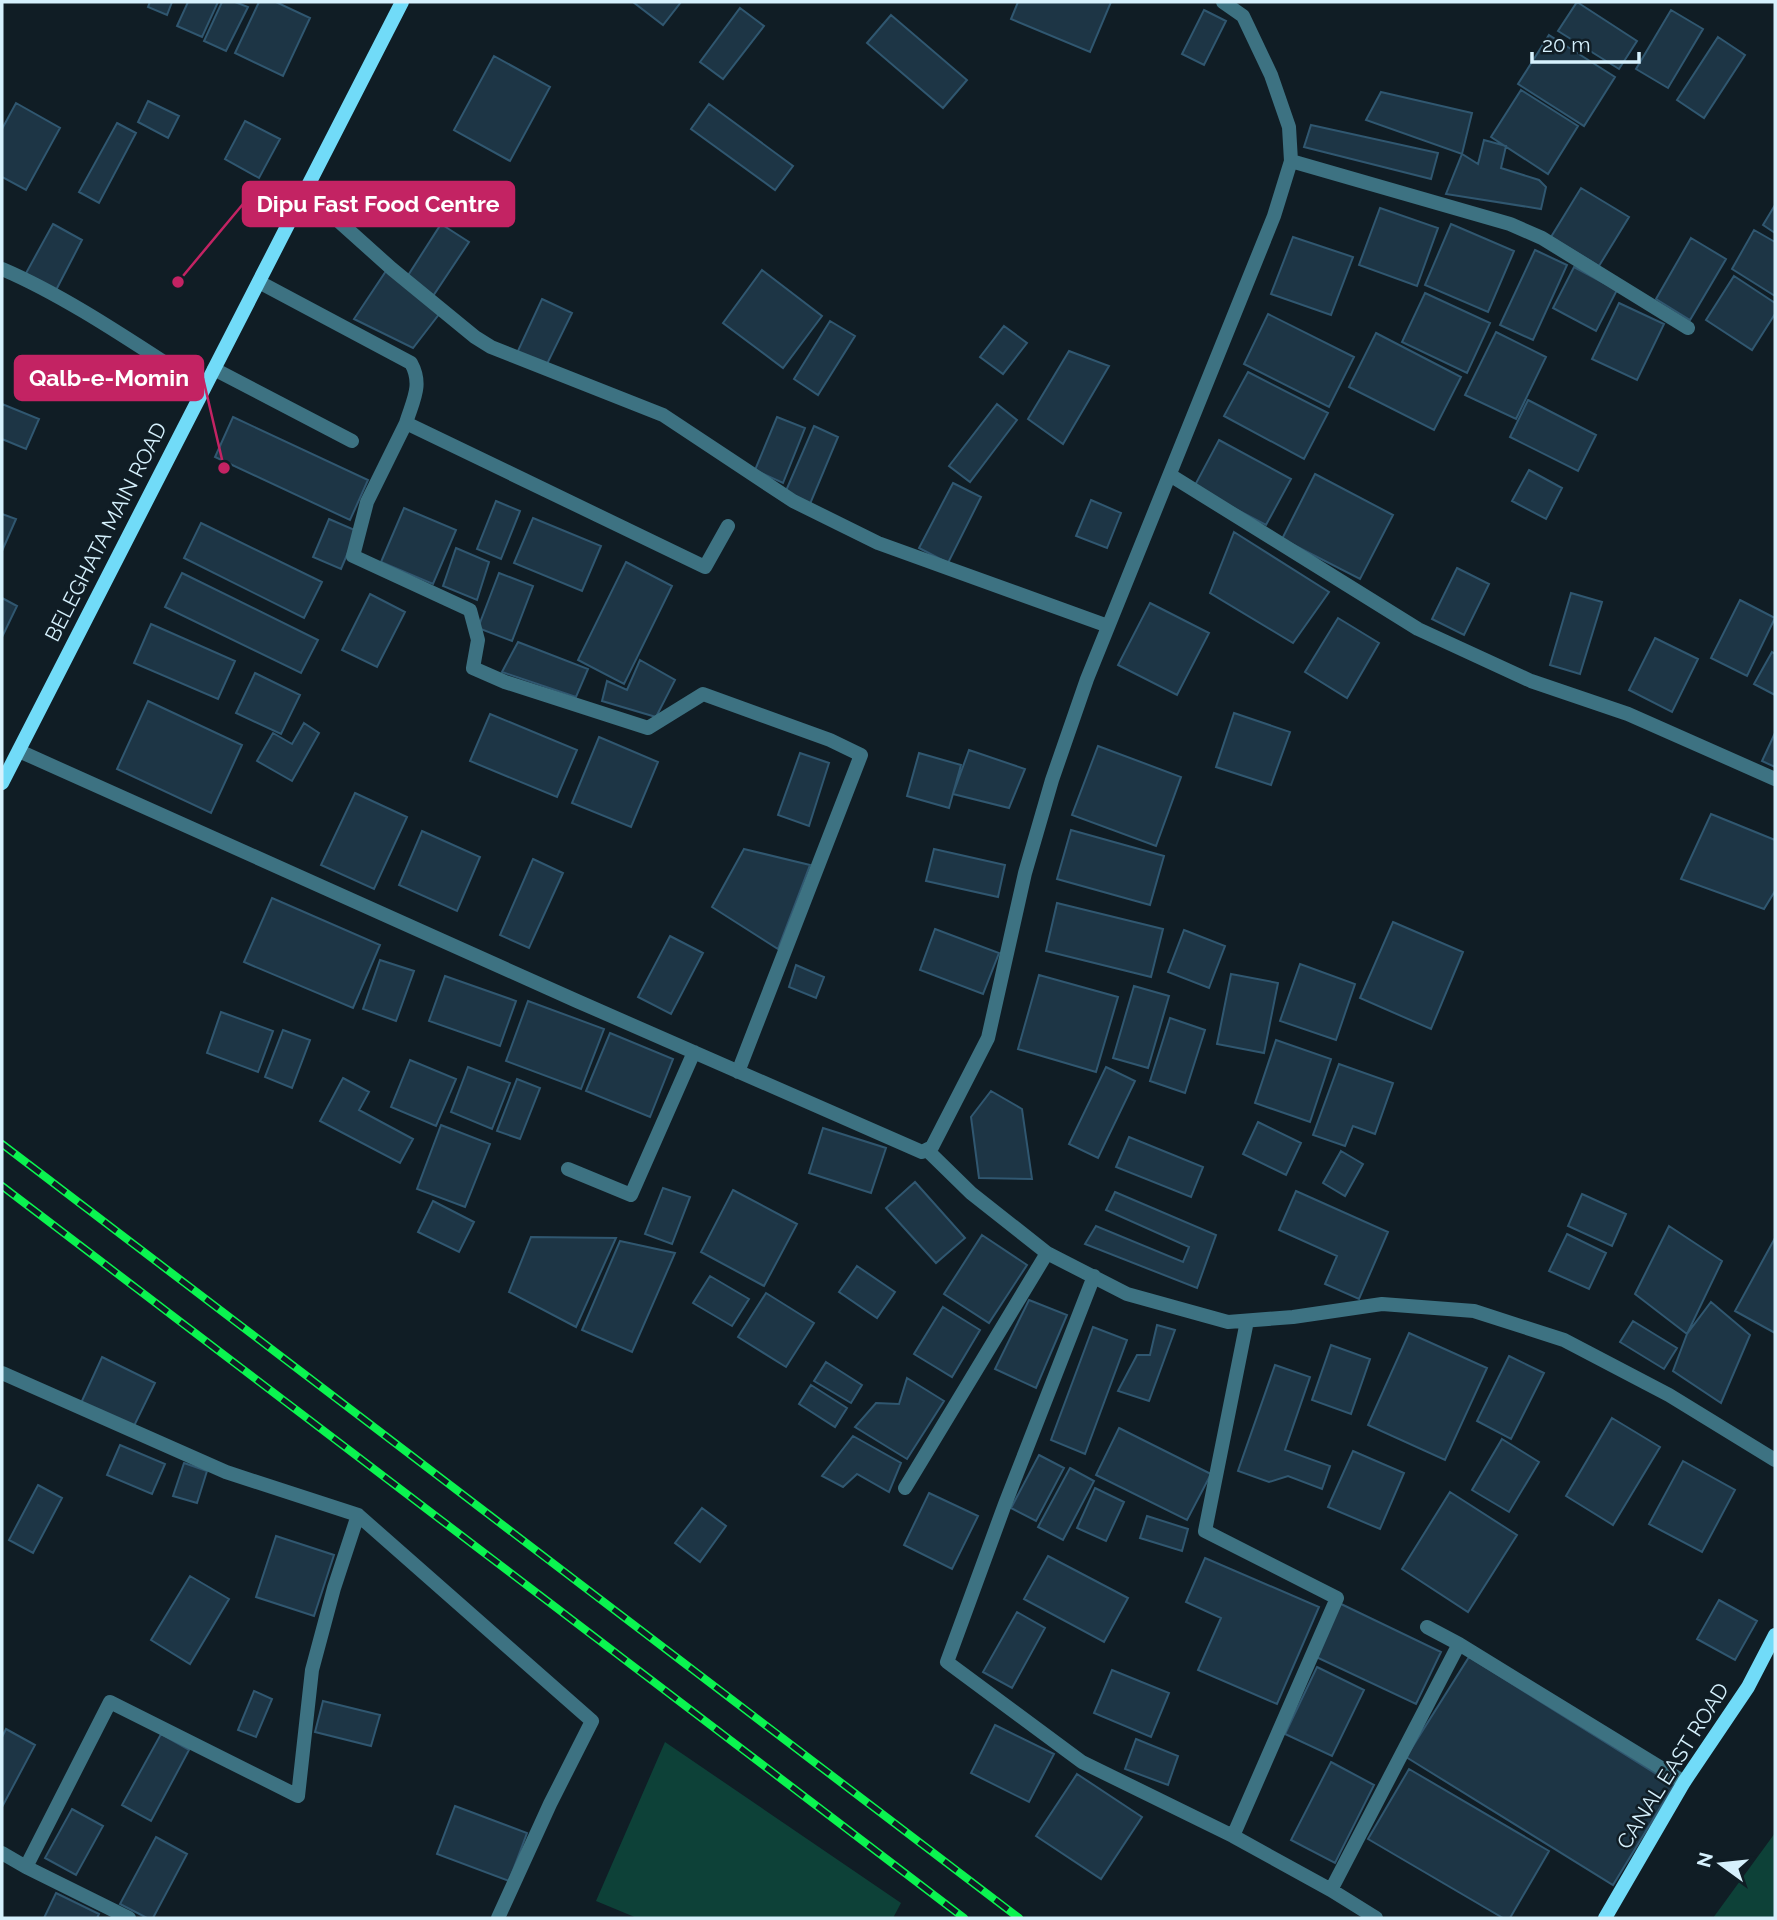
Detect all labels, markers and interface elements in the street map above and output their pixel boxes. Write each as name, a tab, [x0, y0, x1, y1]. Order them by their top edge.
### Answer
scale bar	[1532, 21, 1639, 65]
text: 20 m	[1542, 32, 1590, 57]
callout: Dipu Fast Food Centre	[243, 182, 514, 226]
text: Dipu Fast Food Centre	[256, 190, 500, 217]
callout: Qalb-e-Momin	[15, 356, 203, 400]
text: Qalb-e-Momin	[29, 364, 189, 391]
street label: BELEGHATA MAIN ROAD	[39, 418, 172, 646]
street label: CANAL EAST ROAD	[1611, 1678, 1734, 1853]
north arrow	[1686, 1829, 1756, 1899]
text: N	[1692, 1850, 1717, 1869]

